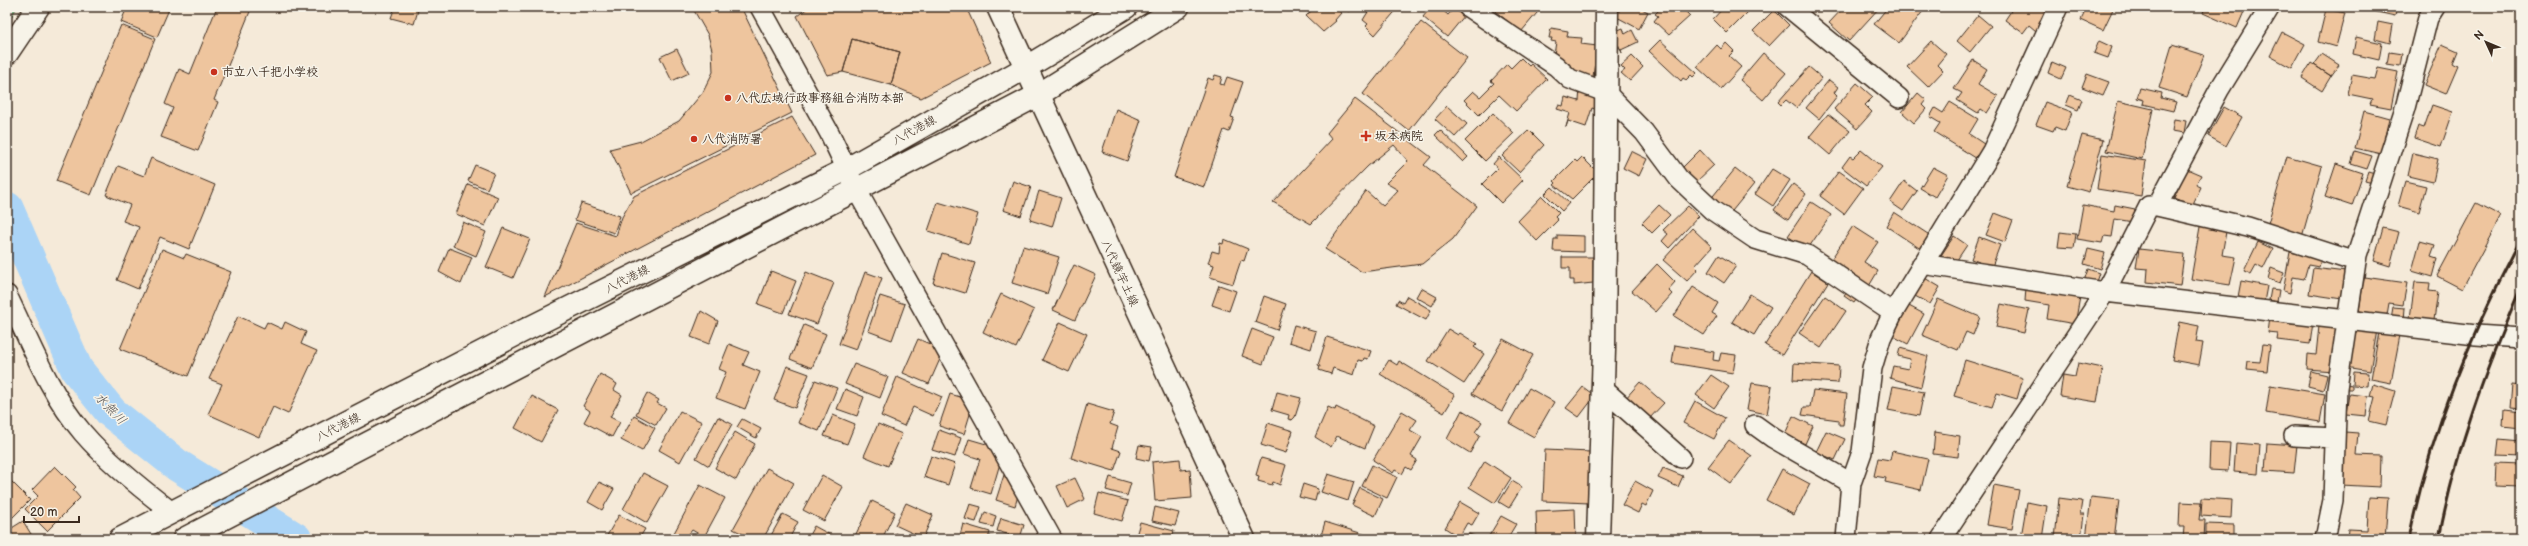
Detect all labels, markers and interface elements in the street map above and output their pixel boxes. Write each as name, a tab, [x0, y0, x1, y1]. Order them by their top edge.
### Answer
north arrow	[2466, 22, 2506, 62]
text: N	[2472, 28, 2487, 43]
place label: 市立八千把小学校	[222, 65, 318, 80]
marker: 市立八千把小学校	[209, 67, 219, 77]
place label: 八代広域行政事務組合消防本部	[736, 91, 904, 106]
marker: 八代広域行政事務組合消防本部	[723, 93, 733, 103]
street label: 八代港線	[890, 112, 939, 149]
place label: 坂本病院	[1375, 129, 1423, 144]
marker: 坂本病院	[1360, 130, 1372, 142]
place label: 八代消防署	[702, 132, 762, 147]
marker: 八代消防署	[689, 134, 699, 144]
street label: 八代鏡宇土線	[1098, 237, 1142, 309]
street label: 八代港線	[602, 262, 652, 297]
water label: 水無川	[91, 389, 130, 428]
street label: 八代港線	[313, 410, 363, 445]
scale bar	[24, 498, 79, 524]
text: 20 m	[30, 505, 57, 520]

